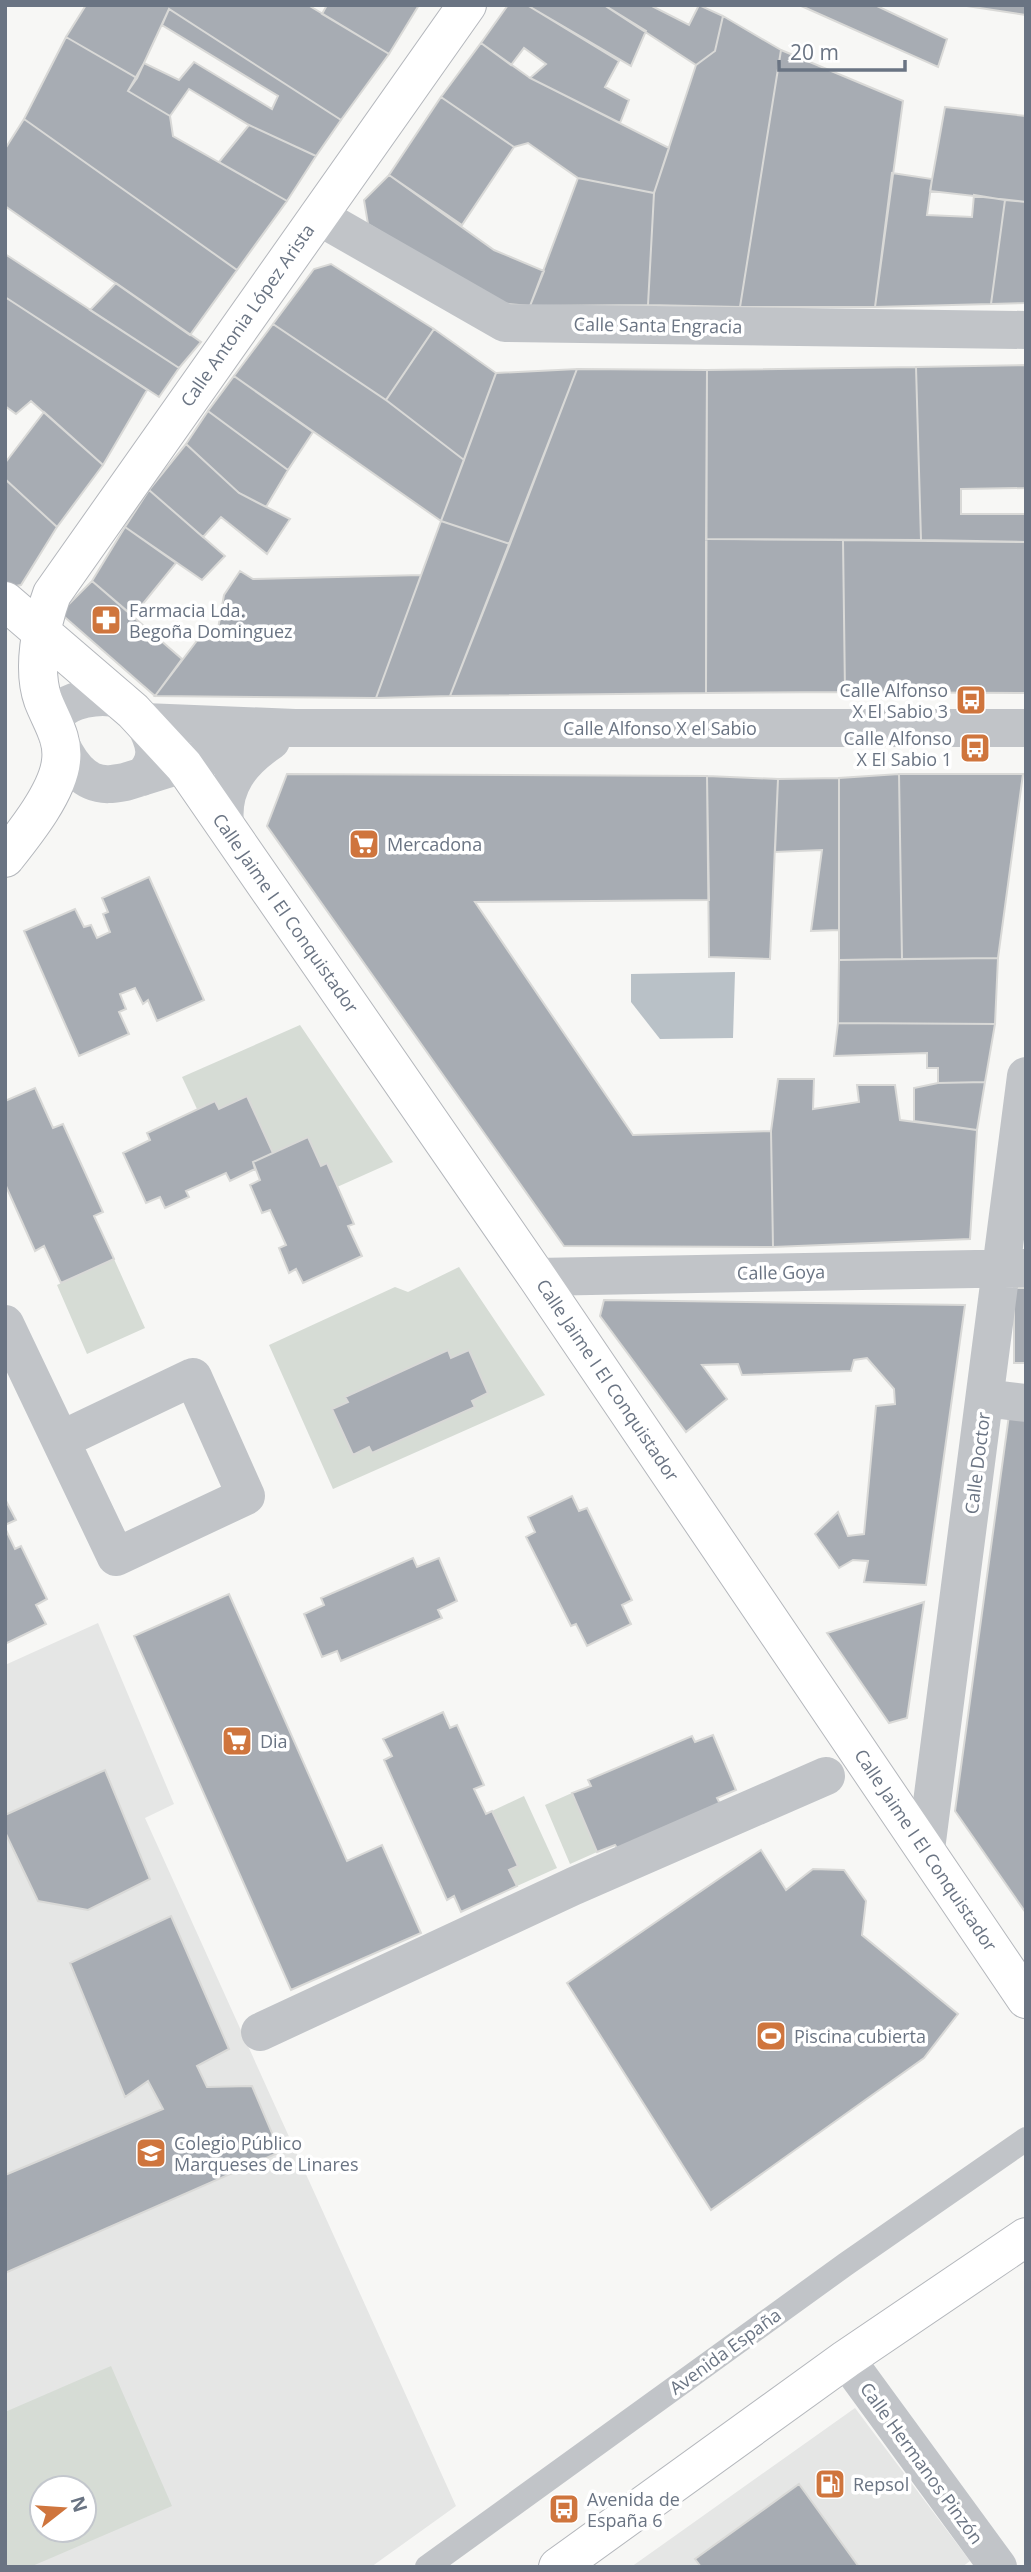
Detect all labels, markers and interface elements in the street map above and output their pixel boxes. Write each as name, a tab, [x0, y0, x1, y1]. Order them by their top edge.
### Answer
scale bar	[779, 28, 905, 72]
text: 20 m	[790, 38, 839, 66]
street label: Calle Antonia López Arista	[175, 219, 319, 411]
street label: Calle Santa Engracia	[574, 312, 742, 338]
place label: Farmacia Lda. Begoña Dominguez	[129, 598, 293, 643]
pharmacy icon: Farmacia Lda. Begoña Dominguez	[89, 603, 123, 637]
place label: Calle Alfonso X El Sabio 3	[840, 678, 948, 723]
bus stop icon: Calle Alfonso X El Sabio 3	[954, 683, 988, 717]
street label: Calle Alfonso X el Sabio	[563, 716, 757, 740]
place label: Calle Alfonso X El Sabio 1	[844, 726, 952, 771]
bus stop icon: Calle Alfonso X El Sabio 1	[958, 731, 992, 765]
street label: Calle Jaime I El Conquistador	[208, 808, 365, 1018]
supermarket icon: Mercadona	[347, 827, 381, 861]
place label: Mercadona	[387, 832, 482, 856]
street label: Calle Goya	[737, 1259, 825, 1285]
street label: Calle Jaime I El Conquistador	[531, 1274, 685, 1486]
street label: Calle Doctor	[959, 1410, 995, 1515]
supermarket icon: Dia	[220, 1724, 254, 1758]
place label: Dia	[260, 1729, 288, 1753]
street label: Calle Jaime I El Conquistador	[849, 1744, 1003, 1956]
sports icon: Piscina cubierta	[754, 2019, 788, 2053]
place label: Piscina cubierta	[794, 2024, 926, 2048]
place label: Colegio Público Marqueses de Linares	[174, 2131, 358, 2176]
school or university icon: Colegio Público Marqueses de Linares	[134, 2136, 168, 2170]
street label: Avenida España	[664, 2302, 786, 2400]
street label: Calle Hermanos Pinzón	[855, 2377, 989, 2549]
fuel station icon: Repsol	[813, 2467, 847, 2501]
place label: Repsol	[853, 2472, 909, 2496]
north arrow	[28, 2474, 98, 2544]
place label: Avenida de España 6	[587, 2487, 680, 2532]
bus stop icon: Avenida de España 6	[547, 2492, 581, 2526]
text: N	[65, 2493, 94, 2515]

